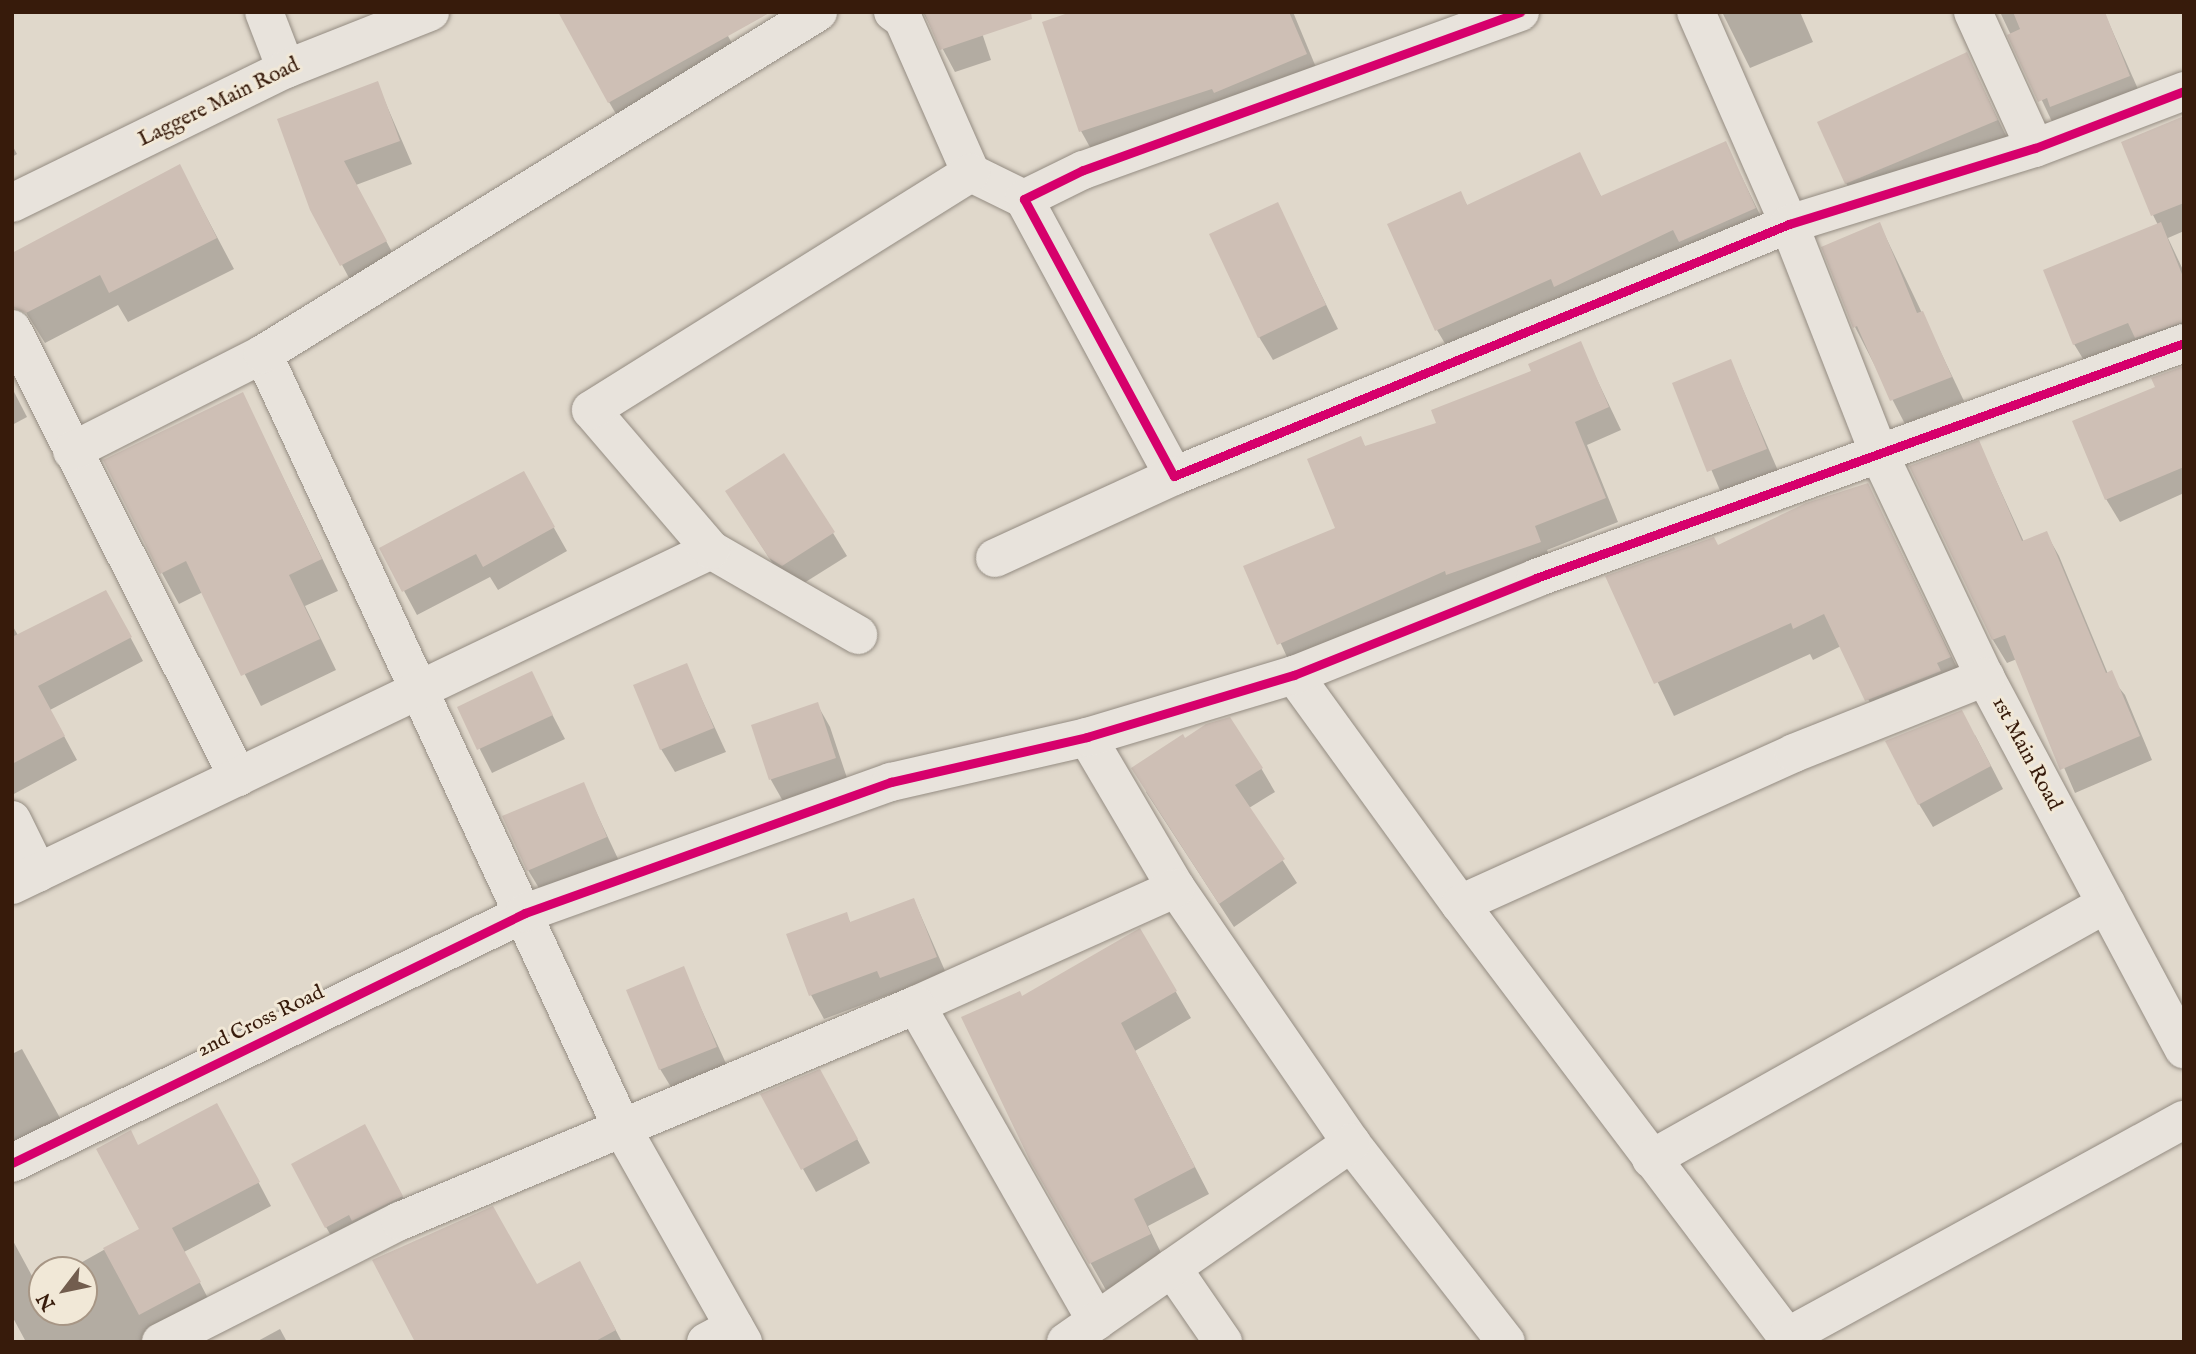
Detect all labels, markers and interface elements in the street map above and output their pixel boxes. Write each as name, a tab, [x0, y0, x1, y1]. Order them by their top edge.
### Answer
street label: Laggere Main Road	[134, 53, 304, 153]
street label: 1st Main Road	[1986, 693, 2066, 815]
street label: 2nd Cross Road	[194, 981, 328, 1063]
north arrow	[28, 1256, 98, 1326]
text: N	[32, 1288, 61, 1314]

